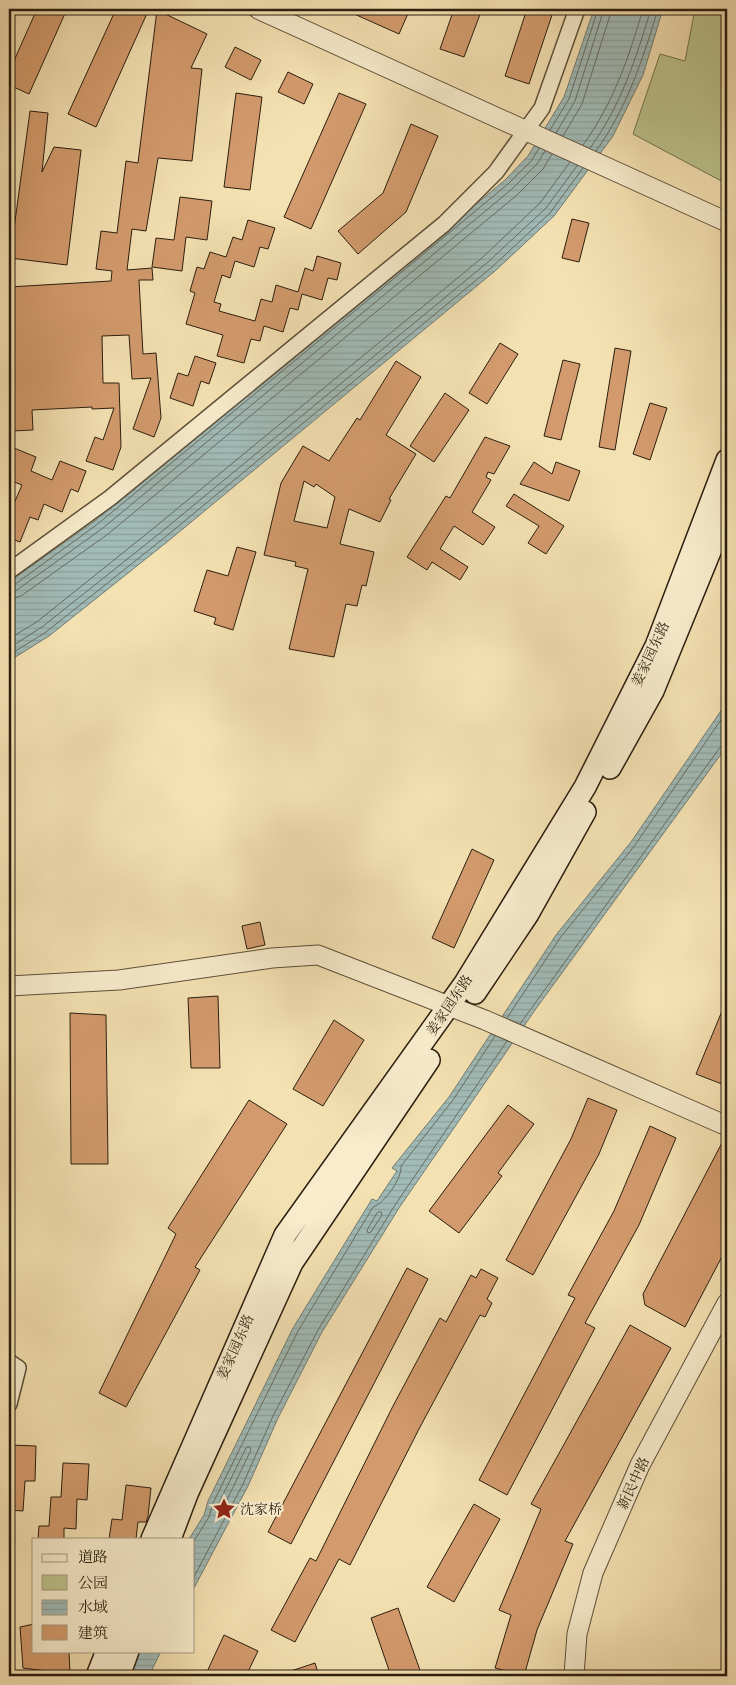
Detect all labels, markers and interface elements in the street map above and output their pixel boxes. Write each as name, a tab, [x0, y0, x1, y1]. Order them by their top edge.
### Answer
street label: 姜家园东路	[628, 619, 675, 690]
street label: 姜家园东路	[423, 972, 478, 1040]
street label: 姜家园东路	[213, 1312, 259, 1383]
street label: 新民中路	[614, 1454, 655, 1513]
place icon: 沈家桥	[211, 1496, 237, 1522]
place label: 沈家桥	[240, 1501, 282, 1520]
legend	[32, 1538, 195, 1652]
text: 道路	[78, 1548, 108, 1569]
text: 公园	[78, 1574, 108, 1595]
text: 水域	[78, 1598, 108, 1619]
text: 建筑	[78, 1624, 108, 1645]

